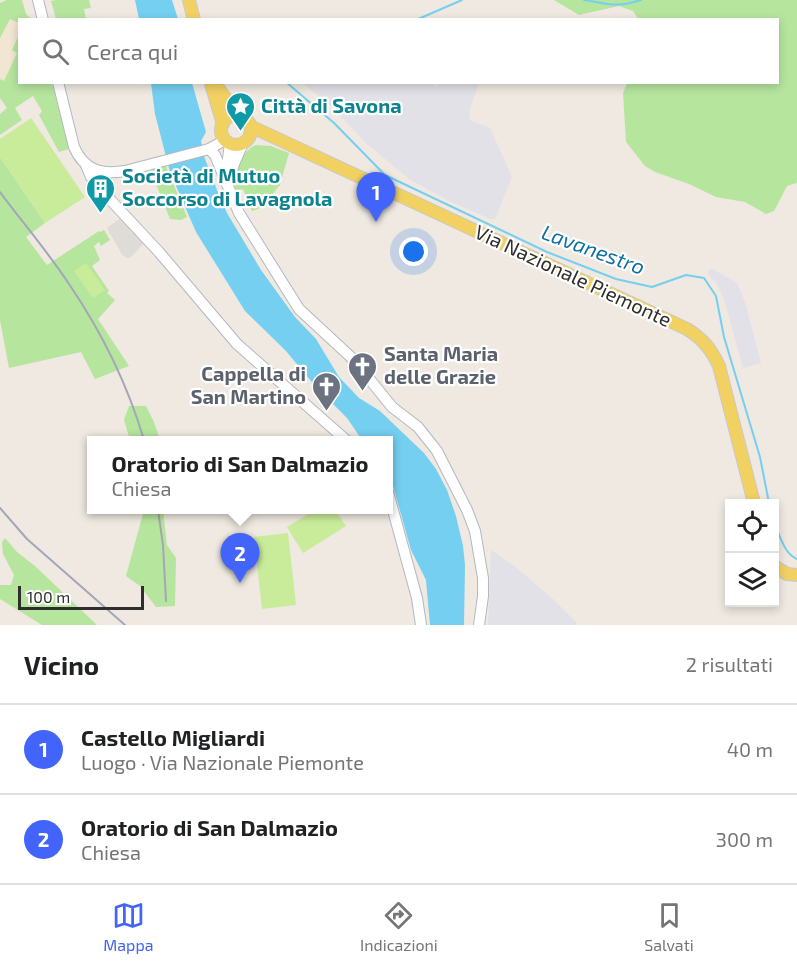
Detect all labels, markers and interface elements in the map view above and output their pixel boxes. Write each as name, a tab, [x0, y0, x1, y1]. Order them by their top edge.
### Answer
search box	[18, 18, 779, 84]
icon: search	[39, 35, 72, 68]
text: Cerca qui	[87, 38, 178, 64]
place icon: Città di Savona	[224, 90, 256, 132]
place label: Città di Savona	[261, 93, 402, 117]
place label: Società di Mutuo Soccorso di Lavagnola	[122, 163, 333, 210]
building icon: Società di Mutuo Soccorso di Lavagnola	[85, 172, 117, 214]
pin: 1	[356, 172, 395, 222]
water label: Lavanestro	[539, 218, 648, 279]
street label: Via Nazionale Piemonte	[471, 219, 676, 331]
your location	[399, 237, 428, 266]
place label: Santa Maria delle Grazie	[384, 341, 498, 388]
church icon: Santa Maria delle Grazie	[347, 350, 379, 392]
place label: Cappella di San Martino	[191, 361, 306, 408]
church icon: Cappella di San Martino	[311, 370, 343, 412]
popup	[87, 436, 393, 514]
text: Oratorio di San Dalmazio	[112, 450, 368, 476]
text: Chiesa	[112, 476, 171, 500]
map controls	[725, 499, 779, 607]
button: locate	[725, 499, 779, 553]
pin: 2	[220, 534, 260, 583]
button: layers	[725, 553, 779, 607]
scale bar	[18, 583, 144, 610]
text: 100 m	[27, 587, 70, 606]
text: Vicino	[24, 649, 99, 680]
text: 2 risultati	[686, 652, 773, 676]
text: Castello Migliardi	[81, 724, 265, 750]
text: 1	[39, 737, 48, 761]
text: 40 m	[727, 737, 773, 761]
text: Luogo · Via Nazionale Piemonte	[81, 750, 364, 774]
text: Oratorio di San Dalmazio	[81, 814, 338, 840]
text: 2	[38, 827, 49, 851]
text: 300 m	[716, 827, 773, 851]
text: Chiesa	[81, 840, 141, 864]
tab: Mappa	[103, 899, 153, 954]
tab: Indicazioni	[360, 899, 438, 954]
tab: Salvati	[644, 899, 694, 954]

